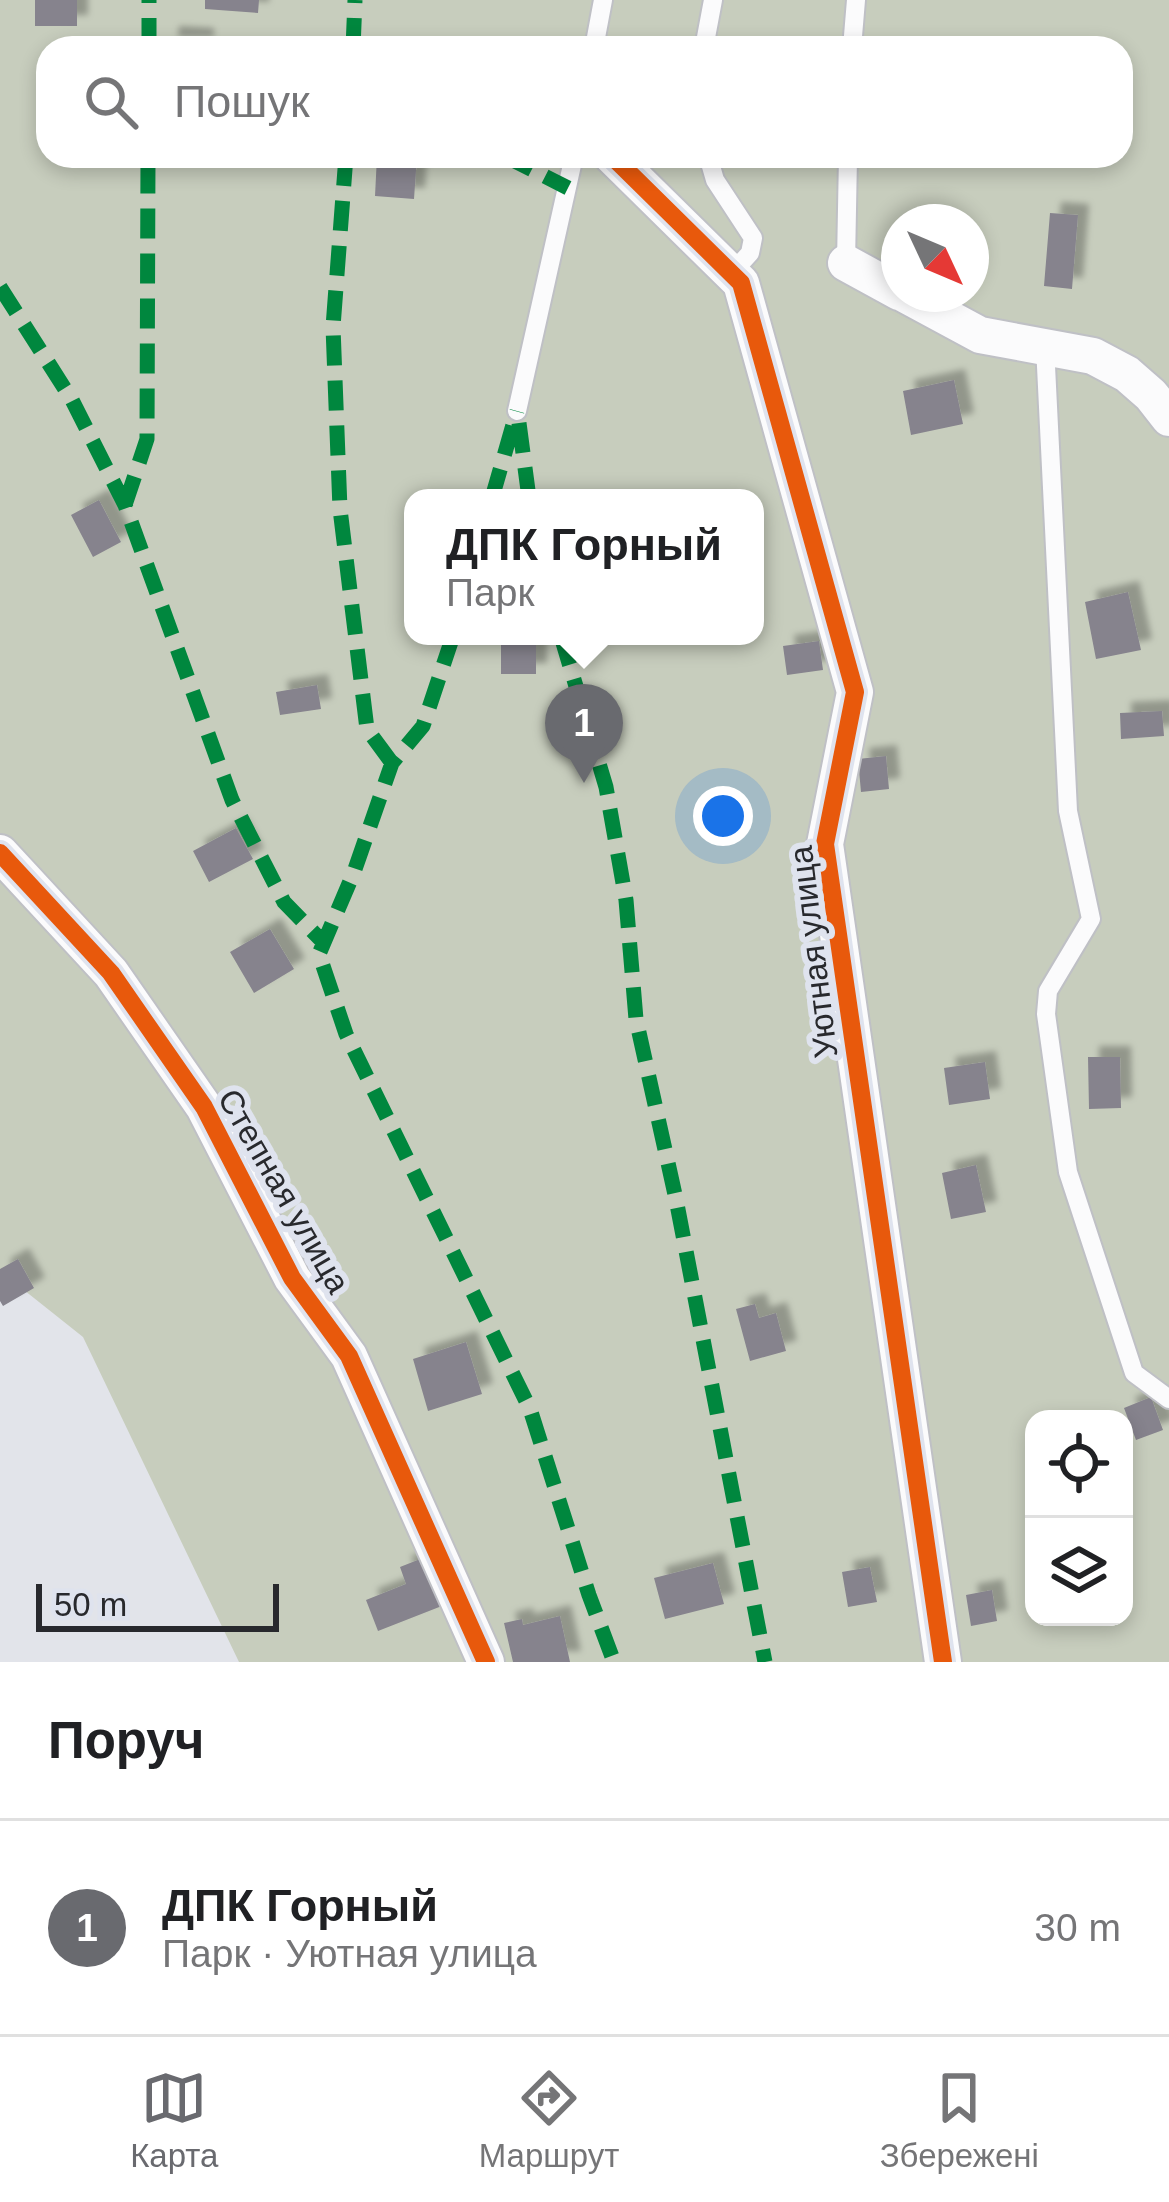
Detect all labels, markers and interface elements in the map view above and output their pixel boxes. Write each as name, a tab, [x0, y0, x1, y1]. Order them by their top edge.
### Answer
search box	[36, 36, 1133, 168]
icon: search	[78, 69, 144, 135]
text: Пошук	[174, 76, 310, 127]
north arrow	[881, 204, 989, 312]
popup	[404, 489, 764, 645]
text: ДПК Горный	[446, 519, 722, 570]
text: Парк	[446, 571, 535, 614]
pin: 1	[545, 684, 623, 783]
your location	[693, 786, 753, 846]
street label: Уютная улица	[782, 843, 844, 1060]
street label: Степная улица	[211, 1083, 358, 1300]
map controls	[1025, 1410, 1133, 1626]
button: locate	[1025, 1410, 1133, 1518]
button: layers	[1025, 1518, 1133, 1626]
scale bar	[36, 1578, 279, 1631]
text: 50 m	[54, 1586, 127, 1623]
text: Поруч	[48, 1712, 204, 1769]
text: ДПК Горный	[162, 1880, 438, 1931]
text: 1	[76, 1906, 98, 1949]
text: 30 m	[1034, 1906, 1121, 1949]
text: Парк · Уютная улица	[162, 1932, 537, 1975]
tab: Карта	[130, 2065, 218, 2175]
tab: Маршрут	[479, 2065, 619, 2175]
tab: Збережені	[880, 2065, 1039, 2175]

